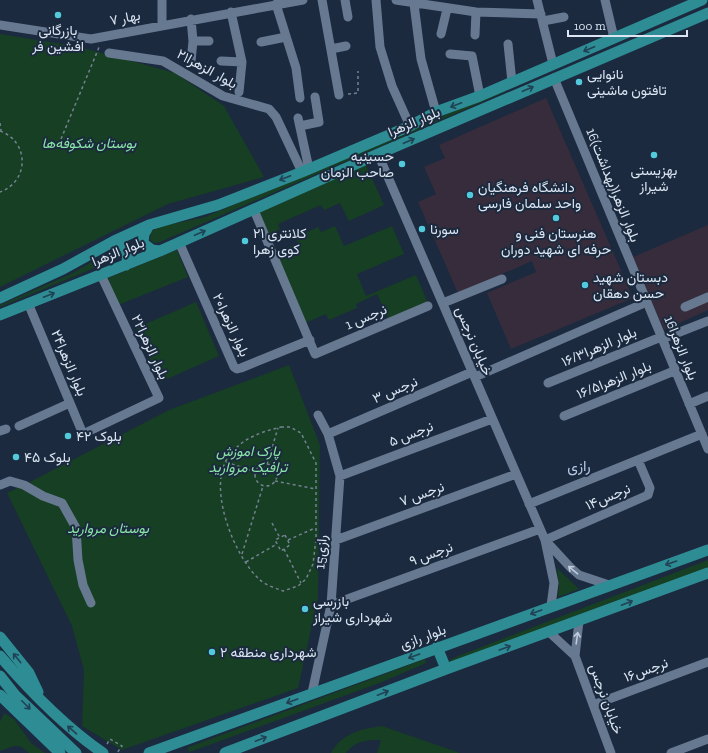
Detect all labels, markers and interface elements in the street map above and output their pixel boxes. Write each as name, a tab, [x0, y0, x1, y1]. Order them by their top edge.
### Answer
street label: بهار ۷	[108, 7, 142, 29]
marker: بازرگانی افشین فر	[53, 10, 63, 20]
scale bar	[568, 12, 687, 38]
text: 100 m	[574, 19, 606, 33]
place label: بازرگانی افشین فر	[31, 22, 84, 55]
street label: بلوار الزهرا۲۱	[174, 45, 240, 93]
one-way arrow	[583, 46, 595, 53]
place label: نانوایی تافتون ماشینی	[587, 66, 667, 99]
marker: نانوایی تافتون ماشینی	[574, 77, 584, 87]
one-way arrow	[522, 85, 534, 93]
one-way arrow	[451, 101, 463, 109]
street label: بلوار الزهرا	[385, 103, 443, 141]
street label: 16بلوار الزهرا(بهداشت)	[582, 126, 644, 244]
park label: بوستان شکوفه‌ها	[42, 135, 137, 152]
one-way arrow	[402, 136, 414, 144]
place label: حسینیه صاحب الزمان	[321, 148, 394, 181]
marker: بهزیستی شیراز	[649, 150, 659, 160]
marker: حسینیه صاحب الزمان	[397, 159, 407, 169]
place label: بهزیستی شیراز	[631, 162, 677, 195]
one-way arrow	[280, 175, 292, 183]
place label: دانشگاه فرهنگیان واحد سلمان فارسی	[478, 179, 581, 212]
marker: دانشگاه فرهنگیان واحد سلمان فارسی	[465, 190, 475, 200]
marker: هنرستان فنی و حرفه ای شهید دوران	[551, 213, 561, 223]
place label: سورنا	[430, 221, 459, 238]
marker: سورنا	[417, 224, 427, 234]
place label: کلانتری ۲۱ کوی زهرا	[253, 225, 307, 258]
place label: هنرستان فنی و حرفه ای شهید دوران	[501, 225, 611, 258]
one-way arrow	[194, 229, 206, 236]
street label: بلوار الزهرا	[89, 234, 147, 270]
marker: کلانتری ۲۱ کوی زهرا	[240, 236, 250, 246]
place label: دبستان شهید حسن دهقان	[593, 269, 668, 302]
marker: دبستان شهید حسن دهقان	[580, 280, 590, 290]
one-way arrow	[43, 290, 55, 298]
street label: بلوار الزهرا۲۰	[209, 290, 253, 360]
street label: 1 نرجس	[343, 301, 389, 333]
street label: خیابان نرجس	[452, 304, 496, 378]
street label: بلوار الزهرا۲۲	[128, 312, 172, 382]
street label: 16بلوار الزهرا	[660, 313, 702, 383]
street label: بلوار الزهرا۱۶/۳	[559, 324, 639, 370]
street label: بلوار الزهرا۲۴	[47, 327, 91, 399]
street label: بلوار الزهرا۱۶/۵	[574, 357, 654, 403]
street label: نرجس ۳	[370, 373, 420, 407]
street label: نرجس ۵	[386, 418, 436, 450]
place label: بلوک ۴۲	[76, 428, 122, 445]
marker: بلوک ۴۲	[63, 431, 73, 441]
park label: پارک اموزش ترافیک مروارید	[209, 443, 289, 476]
place label: بلوک ۴۵	[24, 449, 71, 466]
marker: بلوک ۴۵	[11, 452, 21, 462]
district label: رازی	[567, 457, 591, 476]
street label: نرجس ۷	[397, 478, 447, 510]
street label: نرجس۱۴	[583, 480, 633, 514]
park label: بوستان مروارید	[67, 520, 150, 537]
street label: 15رازی	[311, 534, 331, 570]
street label: نرجس ۹	[407, 538, 455, 570]
one-way arrow	[666, 559, 678, 567]
one-way arrow	[568, 565, 579, 574]
place label: بازرسی شهرداری شیراز	[312, 593, 392, 626]
one-way arrow	[620, 599, 632, 607]
marker: بازرسی شهرداری شیراز	[300, 604, 310, 614]
one-way arrow	[530, 608, 542, 616]
street label: بلوار رازی	[398, 621, 448, 653]
one-way arrow	[573, 632, 581, 645]
place label: شهرداری منطقه ۲	[220, 644, 316, 661]
one-way arrow	[498, 644, 510, 652]
marker: شهرداری منطقه ۲	[207, 647, 217, 657]
one-way arrow	[12, 653, 21, 664]
one-way arrow	[407, 653, 420, 660]
street label: نرجس۱۶	[622, 654, 670, 686]
street label: خیابان نرجس	[585, 662, 627, 736]
one-way arrow	[376, 688, 388, 696]
one-way arrow	[286, 697, 298, 705]
one-way arrow	[21, 701, 31, 710]
one-way arrow	[67, 725, 78, 734]
one-way arrow	[255, 735, 267, 743]

